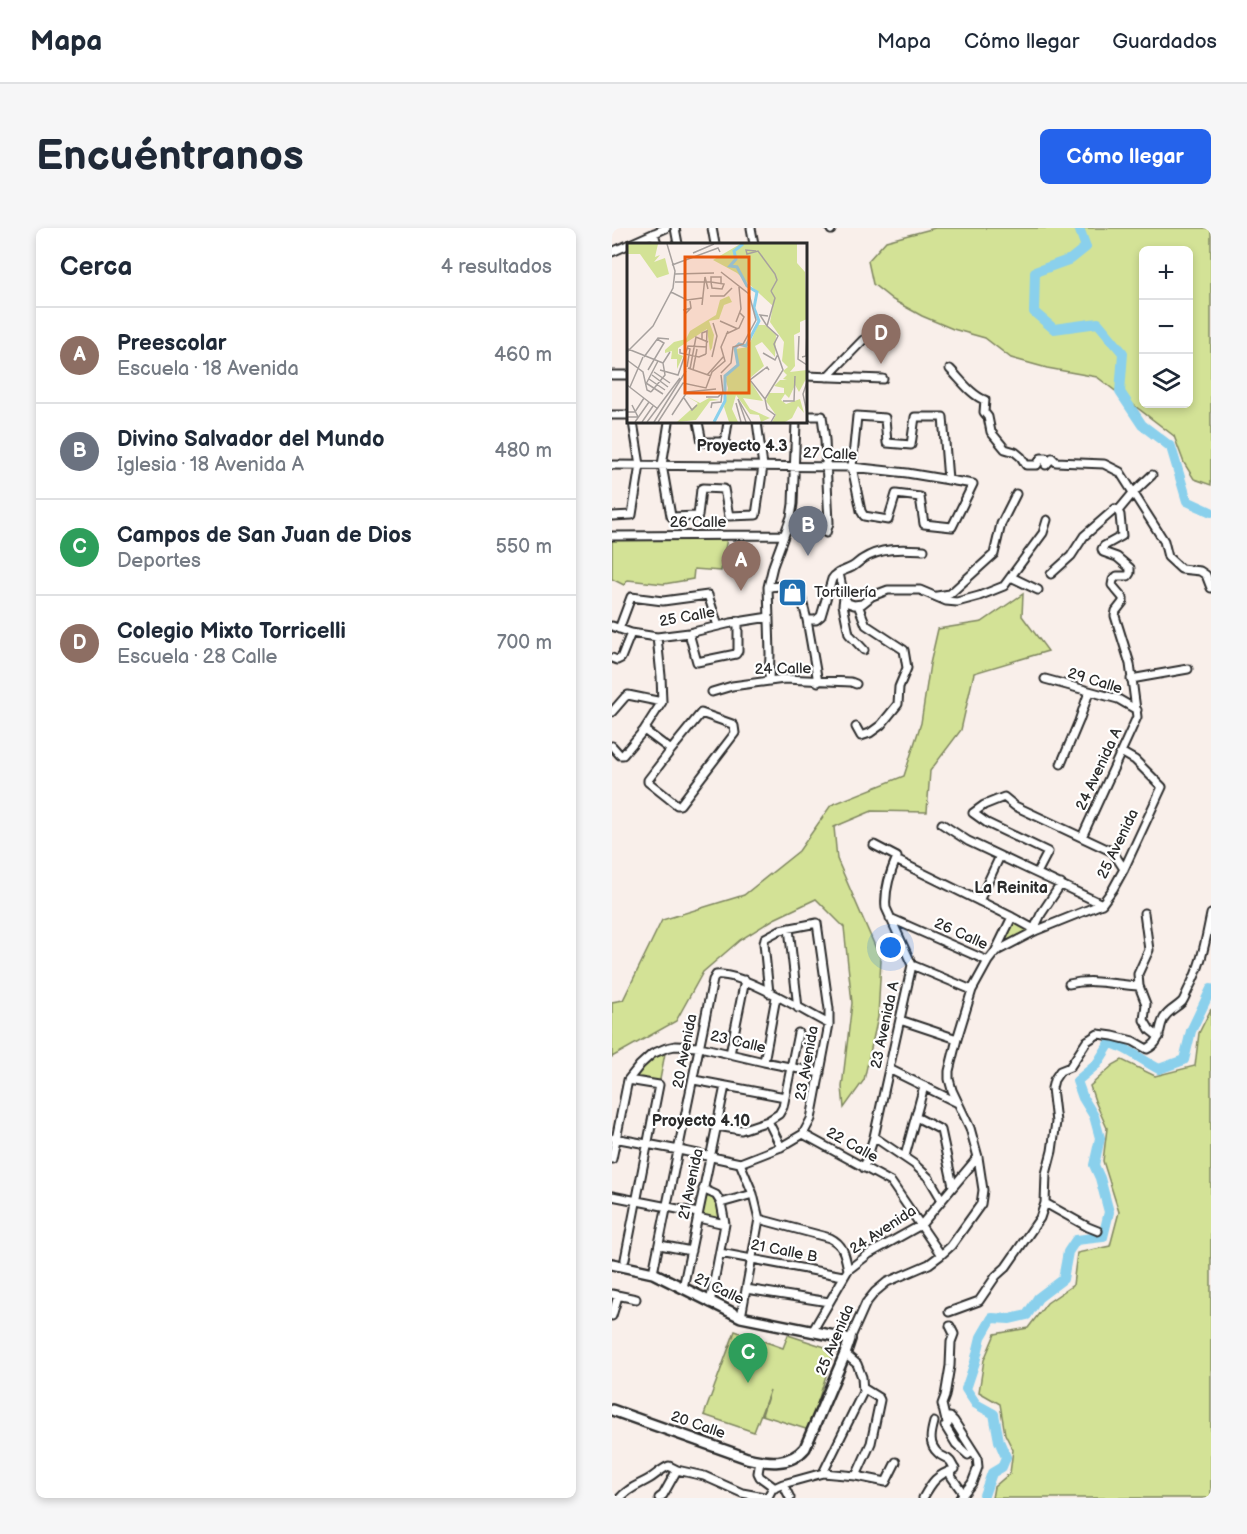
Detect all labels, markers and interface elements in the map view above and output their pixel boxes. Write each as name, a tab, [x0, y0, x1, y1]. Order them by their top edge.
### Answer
text: Mapa	[30, 25, 102, 58]
text: Mapa	[877, 29, 931, 54]
text: Cómo llegar	[964, 29, 1079, 54]
text: Guardados	[1112, 29, 1217, 54]
button: Cómo llegar	[1040, 129, 1211, 184]
text: Encuéntranos	[36, 131, 304, 182]
inset map	[627, 243, 807, 423]
map controls	[1139, 246, 1193, 408]
button: +	[1139, 246, 1193, 300]
text: Cerca	[60, 252, 132, 283]
text: 4 resultados	[441, 255, 552, 279]
button: −	[1139, 300, 1193, 354]
pin: D	[862, 314, 900, 364]
text: Preescolar	[117, 330, 227, 357]
text: A	[73, 343, 86, 367]
text: 460 m	[494, 343, 552, 367]
button: layers	[1139, 354, 1193, 408]
text: Escuela · 18 Avenida	[117, 357, 299, 381]
text: Divino Salvador del Mundo	[117, 426, 385, 453]
district label: Proyecto 4.3	[696, 437, 788, 456]
text: B	[72, 439, 87, 463]
text: 480 m	[494, 439, 552, 463]
street label: 27 Calle	[803, 444, 857, 464]
text: Iglesia · 18 Avenida A	[117, 453, 304, 477]
pin: B	[788, 506, 828, 556]
street label: 26 Calle	[670, 513, 726, 532]
text: Campos de San Juan de Dios	[117, 522, 412, 549]
text: C	[72, 535, 87, 559]
text: 550 m	[495, 535, 552, 559]
pin: A	[722, 542, 760, 591]
text: Deportes	[117, 549, 201, 573]
shop icon: Tortillería	[777, 576, 809, 608]
place label: Tortillería	[814, 583, 877, 602]
street label: 25 Calle	[658, 603, 716, 631]
text: Colegio Mixto Torricelli	[117, 618, 346, 645]
text: D	[73, 631, 86, 655]
text: 700 m	[497, 631, 552, 655]
text: Escuela · 28 Calle	[117, 645, 277, 669]
street label: 24 Calle	[755, 659, 811, 679]
street label: 29 Calle	[1065, 664, 1125, 698]
street label: 24 Avenida A	[1072, 724, 1127, 813]
street label: 25 Avenida	[1093, 806, 1143, 882]
district label: La Reinita	[974, 879, 1048, 898]
street label: 26 Calle	[931, 914, 991, 954]
your location	[876, 933, 905, 962]
street label: 23 Avenida A	[866, 979, 904, 1070]
street label: 20 Avenida	[668, 1012, 702, 1090]
street label: 23 Avenida	[791, 1024, 823, 1102]
street label: 23 Calle	[708, 1026, 768, 1058]
district label: Proyecto 4.10	[652, 1112, 750, 1131]
street label: 22 Calle	[823, 1123, 881, 1167]
street label: 21 Avenida	[674, 1147, 708, 1221]
street label: 24 Avenida	[846, 1201, 920, 1259]
street label: 21 Calle B	[749, 1235, 819, 1267]
street label: 21 Calle	[691, 1269, 747, 1309]
street label: 25 Avenida	[812, 1302, 858, 1378]
pin: C	[728, 1334, 768, 1383]
street label: 20 Calle	[668, 1407, 728, 1443]

